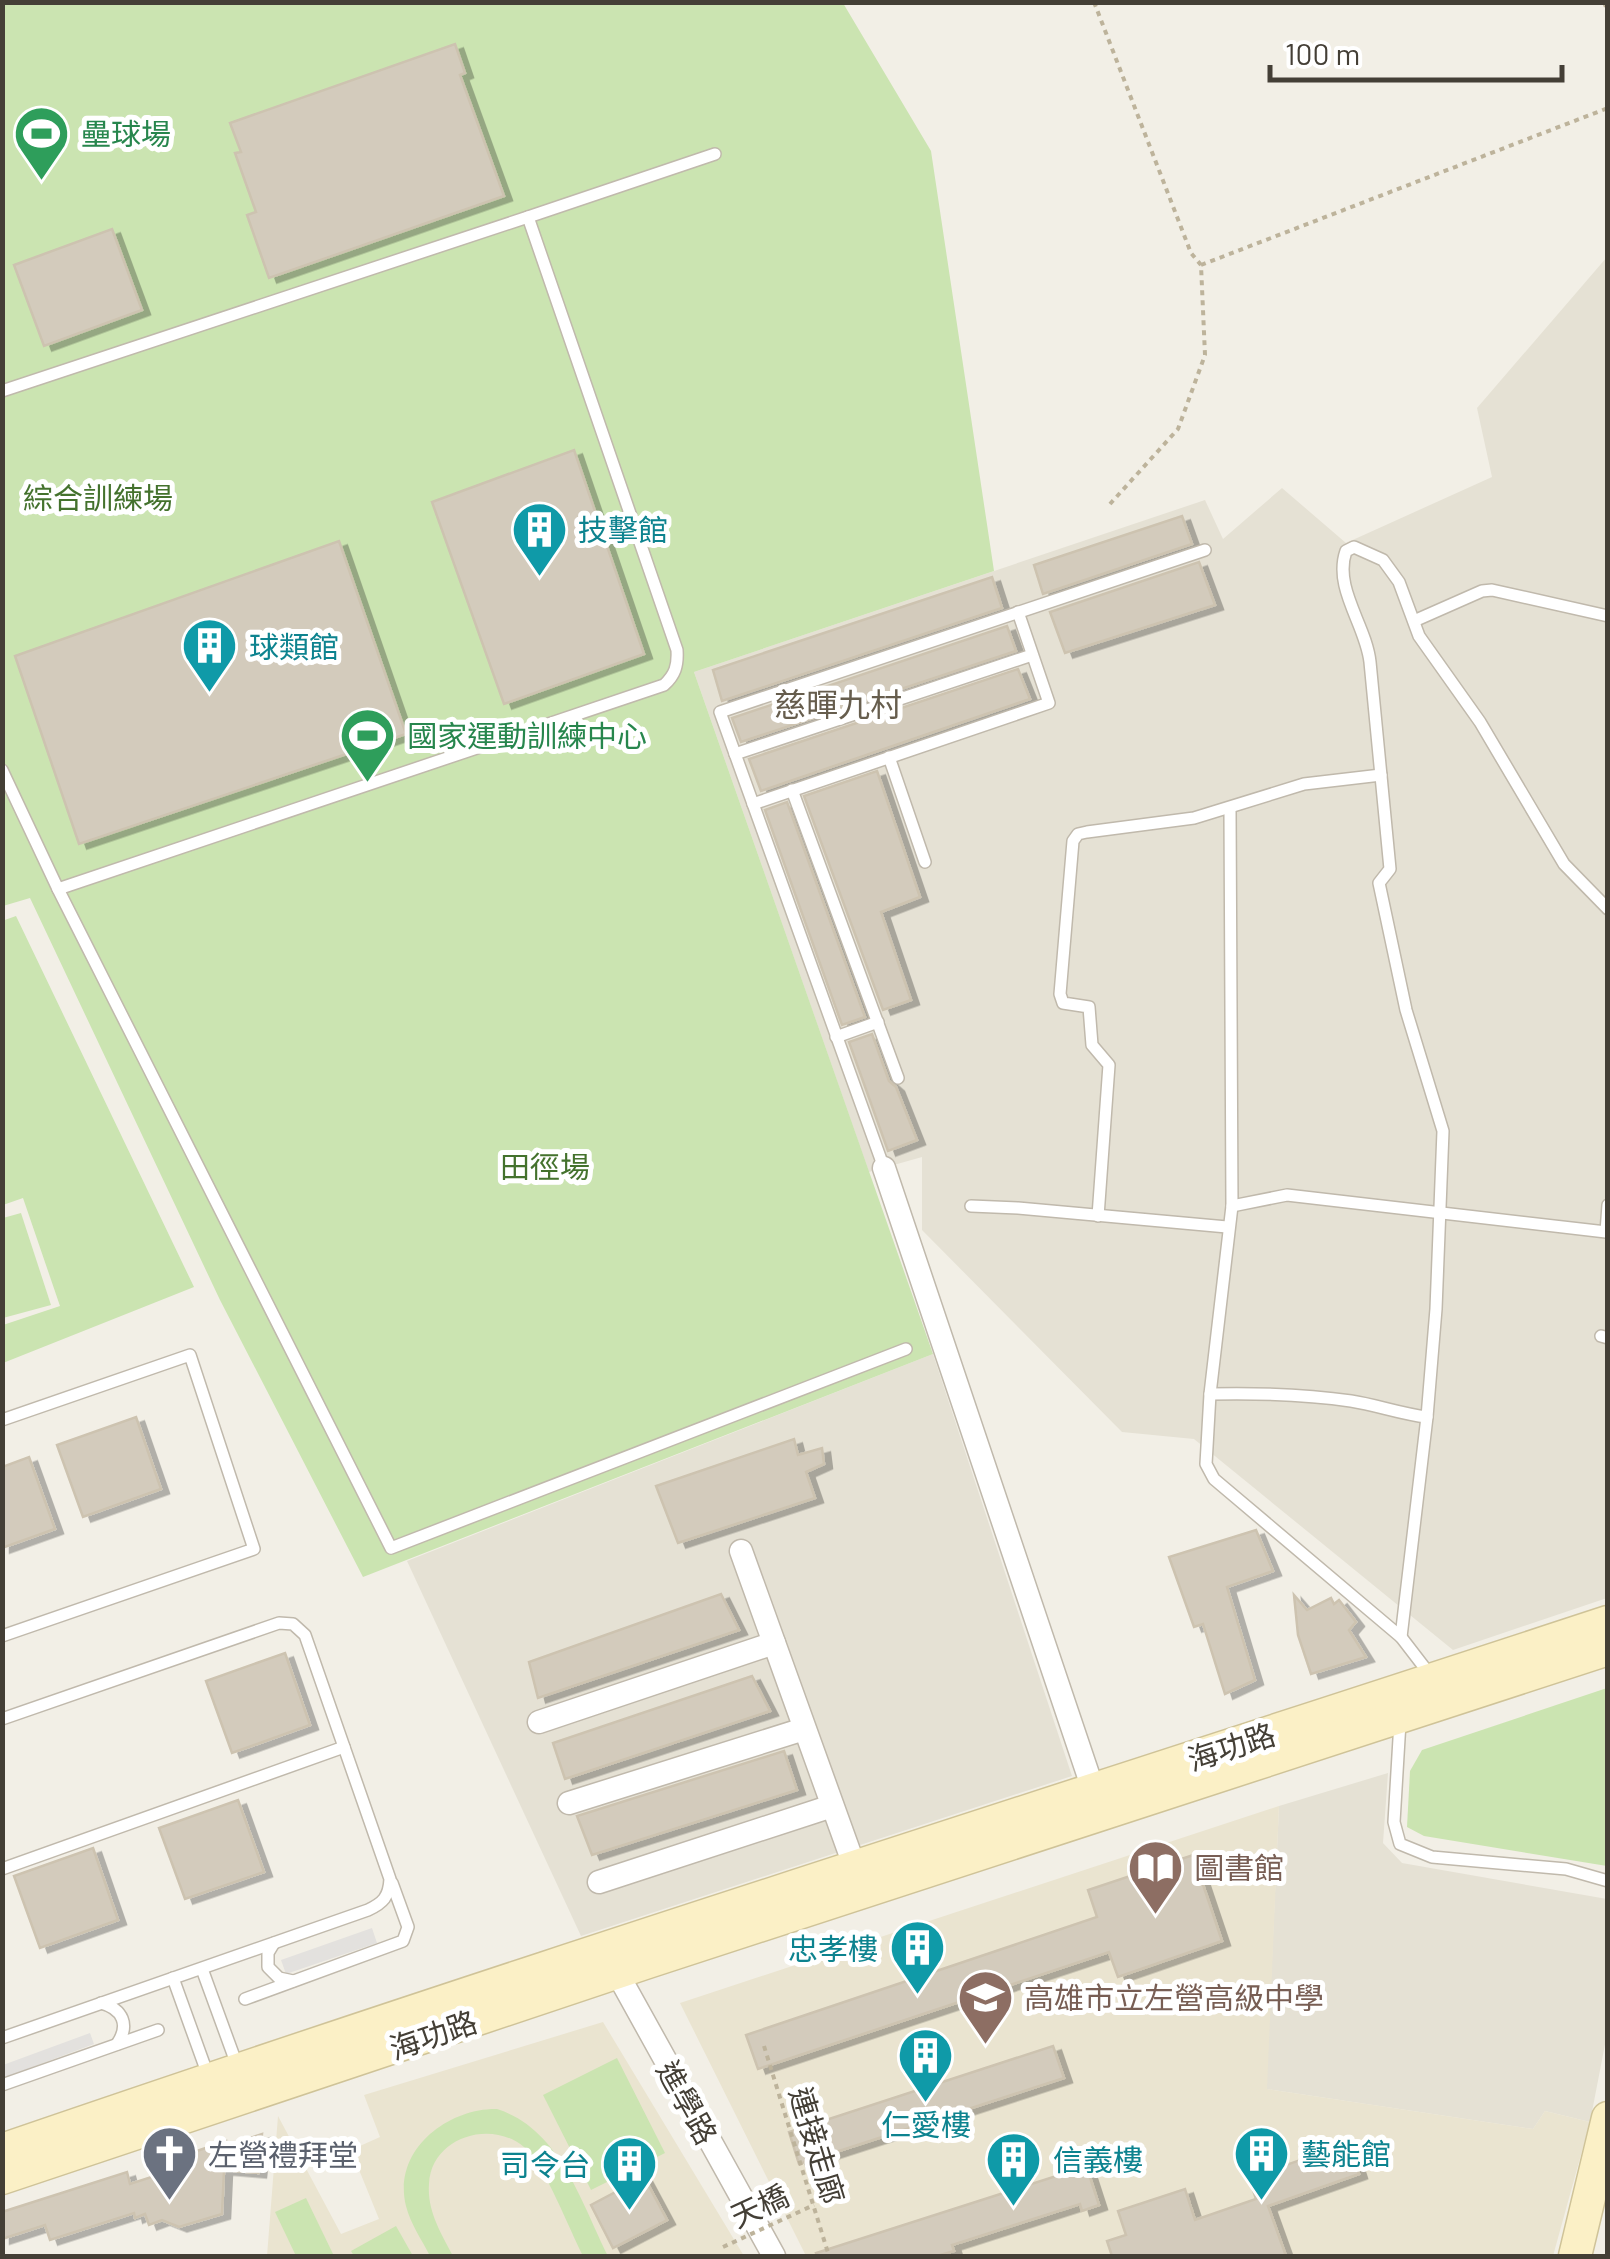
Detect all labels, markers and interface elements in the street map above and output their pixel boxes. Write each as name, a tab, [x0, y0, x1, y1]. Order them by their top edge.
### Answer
scale bar	[1270, 20, 1562, 82]
text: 100 m	[1285, 35, 1360, 71]
sports icon: 壘球場	[12, 103, 72, 182]
place label: 壘球場	[81, 115, 171, 151]
park label: 綜合訓練場	[23, 479, 173, 515]
building icon: 技擊館	[509, 499, 569, 578]
place label: 技擊館	[578, 511, 668, 547]
building icon: 球類館	[180, 616, 240, 695]
place label: 球類館	[249, 628, 339, 664]
district label: 慈暉九村	[774, 684, 902, 722]
sports icon: 國家運動訓練中心	[338, 705, 398, 784]
place label: 國家運動訓練中心	[407, 717, 647, 753]
park label: 田徑場	[500, 1148, 590, 1184]
street label: 海功路	[1183, 1715, 1279, 1777]
library icon: 圖書館	[1125, 1837, 1185, 1916]
place label: 圖書館	[1194, 1849, 1284, 1885]
building icon: 忠孝樓	[887, 1918, 947, 1997]
place label: 忠孝樓	[788, 1930, 878, 1966]
school or university icon: 高雄市立左營高級中學	[955, 1967, 1015, 2046]
place label: 高雄市立左營高級中學	[1024, 1979, 1324, 2015]
street label: 海功路	[385, 2002, 481, 2066]
building icon: 仁愛樓	[896, 2026, 956, 2105]
street label: 進學路	[650, 2054, 726, 2150]
street label: 連接走廊	[783, 2082, 853, 2208]
place label: 仁愛樓	[881, 2106, 971, 2142]
building icon: 藝能館	[1232, 2123, 1292, 2202]
church icon: 左營禮拜堂	[139, 2124, 199, 2203]
building icon: 信義樓	[984, 2129, 1044, 2208]
building icon: 司令台	[599, 2134, 659, 2213]
place label: 藝能館	[1301, 2135, 1391, 2171]
place label: 左營禮拜堂	[208, 2136, 358, 2172]
place label: 信義樓	[1053, 2141, 1143, 2177]
place label: 司令台	[500, 2146, 590, 2182]
street label: 天橋	[724, 2176, 794, 2234]

